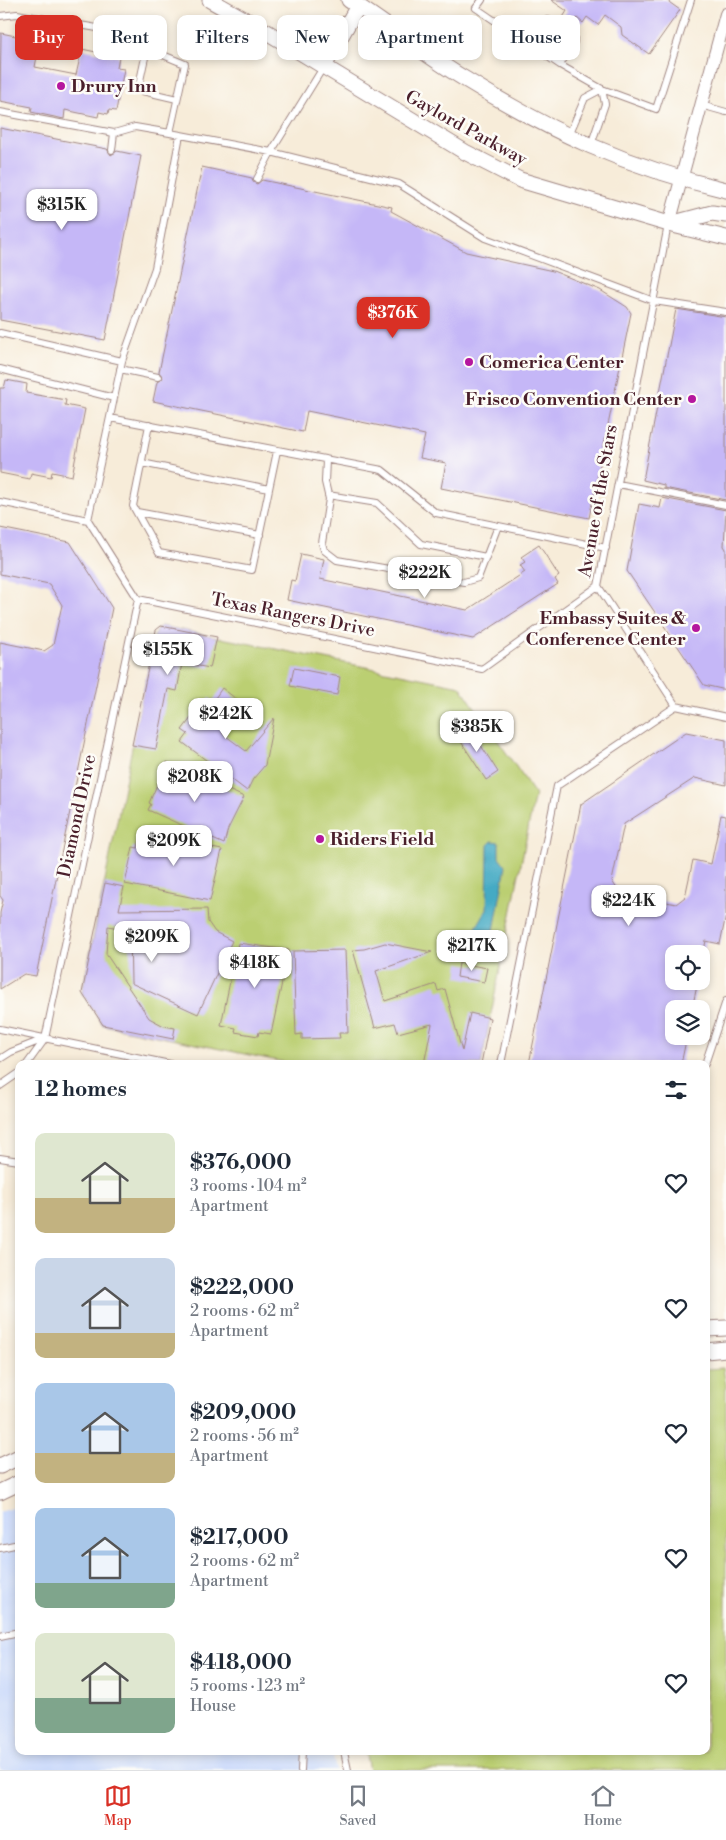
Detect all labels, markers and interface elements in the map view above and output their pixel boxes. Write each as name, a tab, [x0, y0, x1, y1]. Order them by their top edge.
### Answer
chip: Buy	[15, 15, 83, 60]
chip: Rent	[93, 15, 167, 60]
chip: Filters	[177, 15, 267, 60]
chip: New	[277, 15, 348, 60]
chip: Apartment	[358, 15, 482, 60]
chip: House	[492, 15, 580, 60]
place label: Drury Inn	[71, 75, 157, 98]
marker: Drury Inn	[55, 80, 67, 92]
street label: Gaylord Parkway	[401, 85, 531, 171]
pin: $315K	[27, 188, 97, 231]
text: $315K	[37, 195, 87, 215]
pin: $376K	[358, 296, 428, 339]
text: $376K	[368, 303, 418, 323]
place label: Comerica Center	[479, 351, 624, 374]
marker: Comerica Center	[463, 356, 475, 368]
place label: Frisco Convention Center	[465, 388, 682, 411]
marker: Frisco Convention Center	[686, 393, 698, 405]
street label: Avenue of the Stars	[573, 423, 623, 580]
pin: $222K	[390, 556, 460, 599]
text: $222K	[399, 563, 451, 583]
street label: Texas Rangers Drive	[209, 588, 377, 642]
place label: Embassy Suites & Conference Center	[526, 607, 686, 651]
marker: Embassy Suites & Conference Center	[690, 622, 702, 634]
pin: $155K	[133, 634, 203, 676]
text: $155K	[143, 640, 193, 660]
pin: $242K	[191, 698, 261, 740]
text: $242K	[199, 704, 253, 724]
pin: $385K	[442, 710, 512, 753]
text: $385K	[451, 717, 503, 737]
street label: Diamond Drive	[53, 752, 101, 880]
pin: $208K	[160, 760, 230, 803]
text: $208K	[168, 767, 222, 787]
pin: $209K	[139, 824, 209, 867]
place label: Riders Field	[330, 828, 435, 851]
text: $209K	[147, 831, 201, 851]
marker: Riders Field	[314, 833, 326, 845]
pin: $224K	[594, 884, 664, 927]
text: $224K	[602, 891, 656, 911]
pin: $209K	[117, 920, 187, 963]
text: $209K	[125, 927, 179, 947]
pin: $217K	[437, 930, 507, 972]
text: $217K	[448, 936, 496, 956]
map controls	[665, 945, 710, 1045]
button: locate	[665, 945, 710, 990]
pin: $418K	[220, 946, 290, 989]
text: $418K	[230, 953, 280, 973]
button: layers	[665, 1000, 710, 1045]
icon: filters	[662, 1076, 690, 1104]
text: 12 homes	[35, 1077, 127, 1103]
text: $376,000	[190, 1150, 292, 1176]
icon: home	[75, 1153, 135, 1213]
icon: heart	[662, 1169, 690, 1197]
text: 3 rooms · 104 m²	[190, 1176, 307, 1196]
text: Apartment	[190, 1196, 269, 1216]
text: $222,000	[190, 1275, 294, 1301]
icon: home	[75, 1278, 135, 1338]
icon: heart	[662, 1294, 690, 1322]
text: 2 rooms · 62 m²	[190, 1301, 299, 1321]
text: Apartment	[190, 1321, 269, 1341]
text: $209,000	[190, 1400, 296, 1426]
icon: home	[75, 1403, 135, 1463]
icon: heart	[662, 1419, 690, 1447]
text: 2 rooms · 56 m²	[190, 1426, 299, 1446]
text: Apartment	[190, 1446, 269, 1466]
text: $217,000	[190, 1525, 288, 1551]
icon: home	[75, 1528, 135, 1588]
icon: heart	[662, 1544, 690, 1572]
text: 2 rooms · 62 m²	[190, 1551, 299, 1571]
text: Apartment	[190, 1571, 269, 1591]
text: $418,000	[190, 1650, 292, 1676]
icon: home	[75, 1653, 135, 1713]
icon: heart	[662, 1669, 690, 1697]
text: 5 rooms · 123 m²	[190, 1676, 305, 1696]
text: House	[190, 1696, 236, 1716]
tab: Map	[104, 1782, 132, 1830]
tab: Saved	[339, 1782, 376, 1830]
tab: Home	[584, 1782, 622, 1830]

